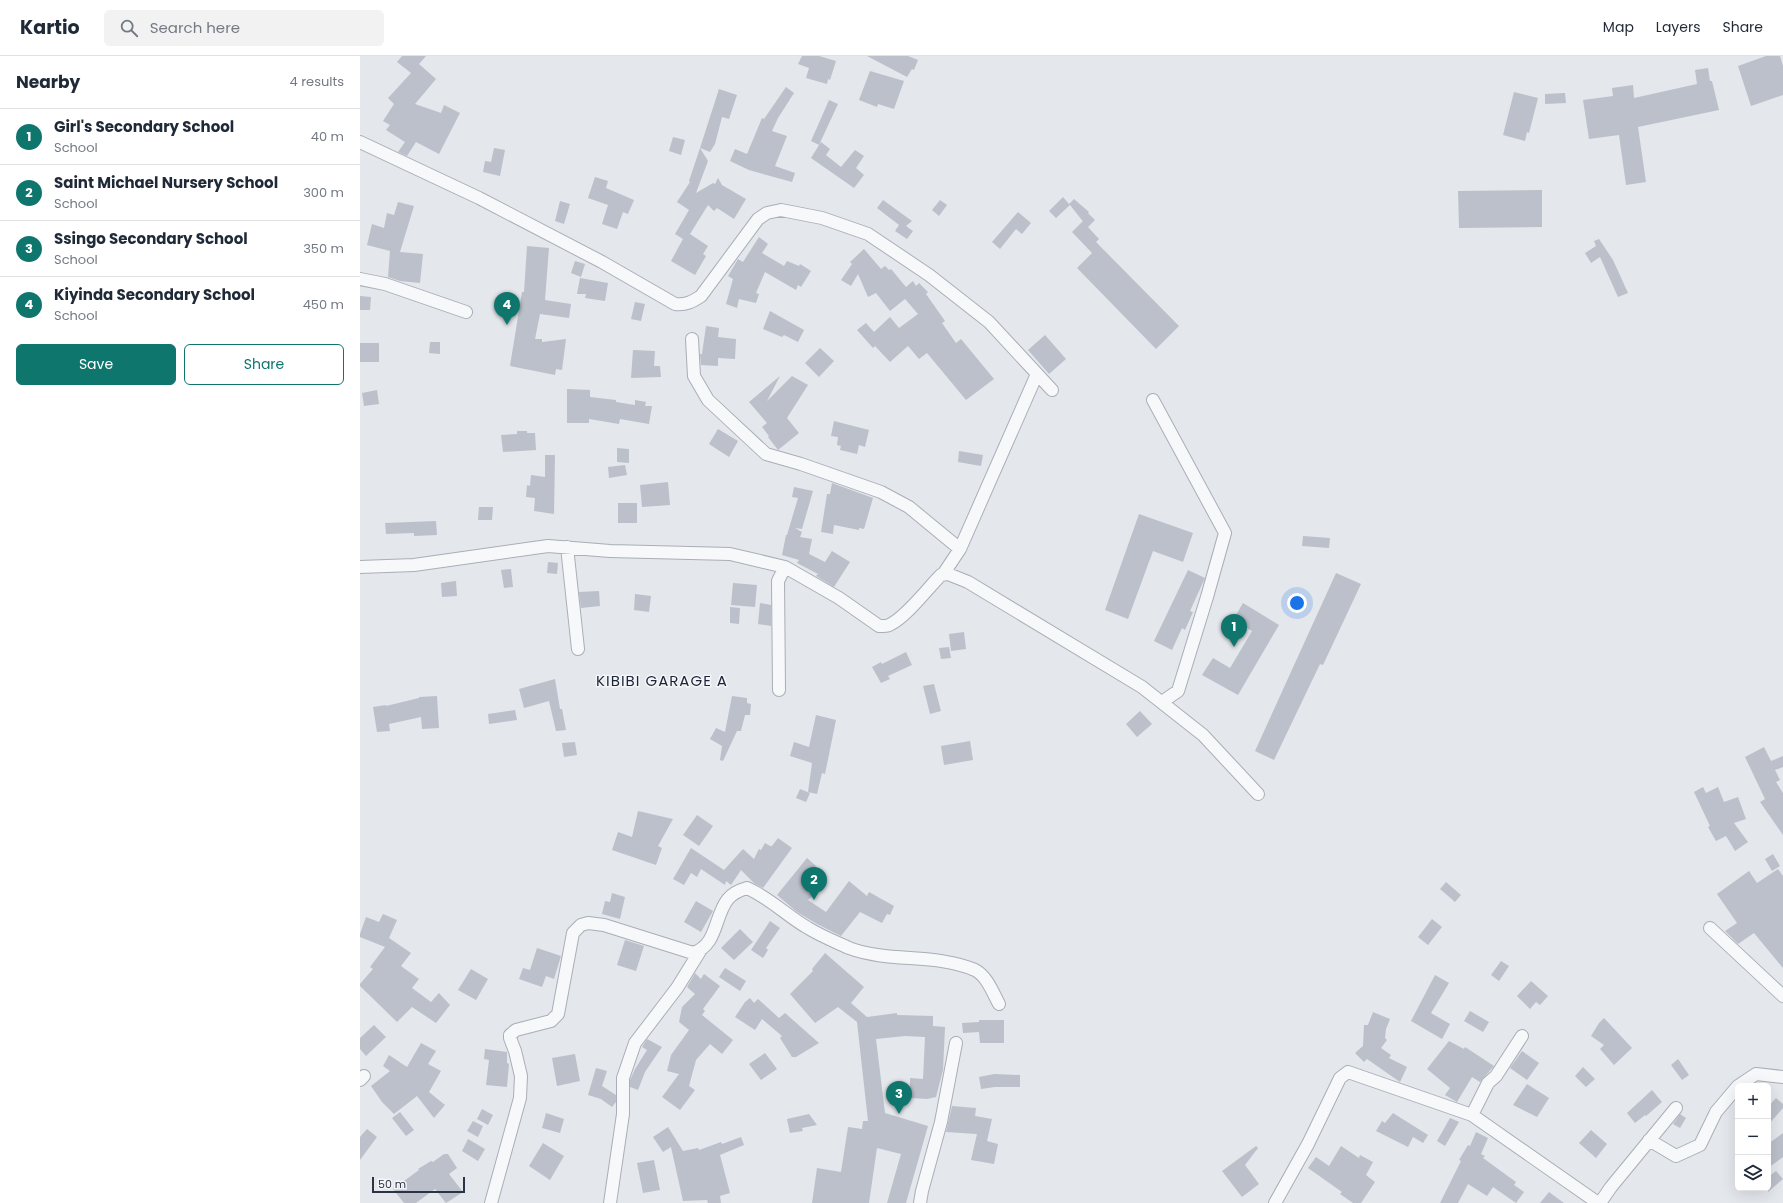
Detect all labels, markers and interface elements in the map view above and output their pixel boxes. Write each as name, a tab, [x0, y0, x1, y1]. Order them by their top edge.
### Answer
search box	[104, 10, 384, 46]
text: Kartio	[20, 14, 80, 41]
icon: search	[118, 17, 140, 39]
text: Search here	[150, 17, 240, 38]
text: Map	[1603, 17, 1634, 37]
text: Layers	[1656, 17, 1700, 37]
text: Share	[1722, 17, 1763, 37]
text: Nearby	[16, 70, 80, 94]
text: 4 results	[290, 72, 344, 91]
text: Girl's Secondary School	[54, 116, 234, 137]
text: 1	[27, 127, 31, 146]
text: 40 m	[311, 127, 344, 146]
text: School	[54, 138, 98, 157]
text: Saint Michael Nursery School	[54, 172, 278, 193]
text: 2	[25, 183, 33, 202]
text: 300 m	[303, 183, 344, 202]
text: School	[54, 194, 98, 213]
text: Ssingo Secondary School	[54, 228, 248, 249]
text: 3	[25, 239, 33, 258]
text: 350 m	[303, 239, 344, 258]
text: School	[54, 250, 98, 269]
text: Kiyinda Secondary School	[54, 284, 255, 305]
pin: 4	[494, 292, 520, 325]
text: 4	[25, 295, 33, 314]
text: 450 m	[303, 295, 344, 314]
text: School	[54, 306, 98, 325]
button: Save	[16, 344, 176, 385]
button: Share	[184, 344, 344, 385]
your location	[1287, 593, 1307, 613]
pin: 1	[1221, 614, 1247, 647]
district label: KIBIBI GARAGE A	[596, 670, 728, 691]
pin: 2	[801, 867, 827, 900]
pin: 3	[886, 1081, 912, 1114]
map controls	[1735, 1083, 1771, 1191]
button: +	[1735, 1083, 1771, 1119]
button: −	[1735, 1119, 1771, 1155]
button: layers	[1735, 1155, 1771, 1191]
scale bar	[372, 1175, 465, 1194]
text: 50 m	[378, 1176, 406, 1192]

